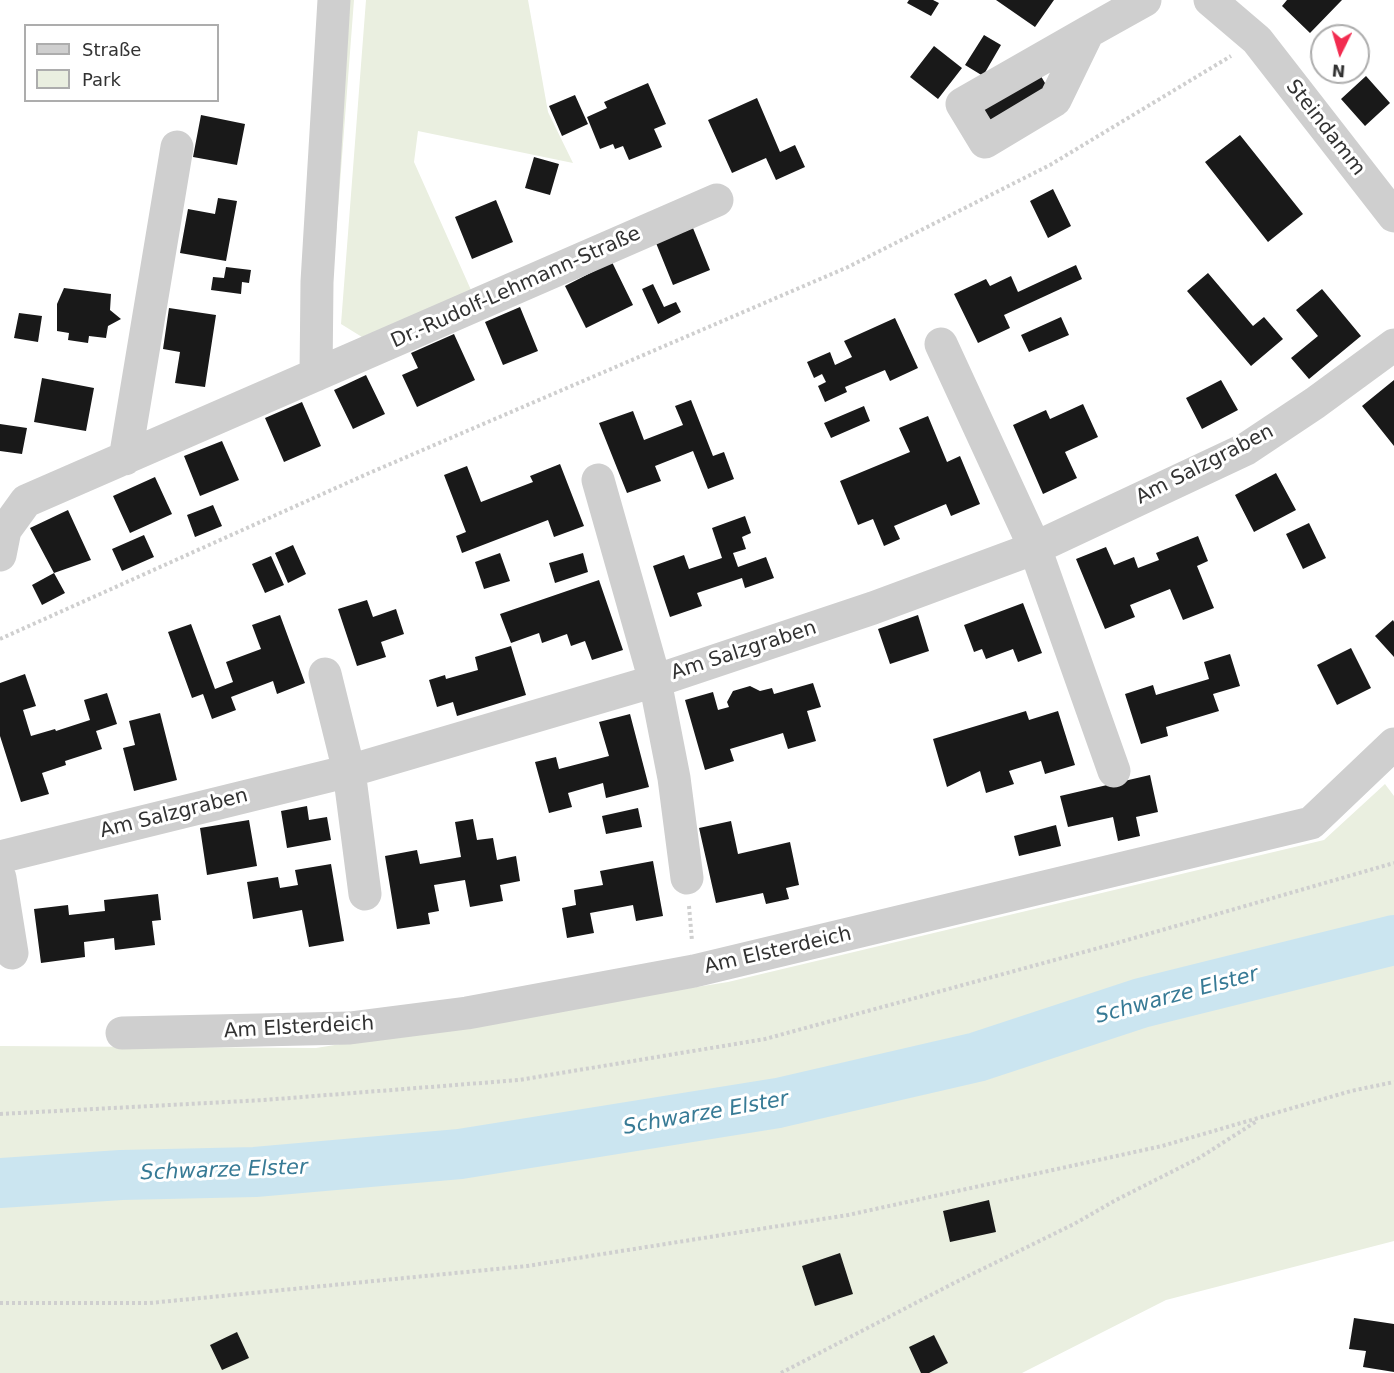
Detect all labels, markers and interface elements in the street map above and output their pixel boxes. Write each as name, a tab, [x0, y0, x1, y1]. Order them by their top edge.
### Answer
legend	[24, 24, 219, 102]
north arrow	[1310, 24, 1370, 84]
text: Straße	[82, 39, 141, 60]
text: N	[1331, 60, 1346, 80]
text: Park	[82, 69, 121, 90]
street label: Steindamm	[1280, 75, 1370, 181]
street label: Dr.-Rudolf-Lehmann-Straße	[387, 222, 645, 354]
street label: Am Salzgraben	[1132, 420, 1278, 510]
street label: Am Salzgraben	[668, 616, 820, 686]
street label: Am Salzgraben	[98, 784, 250, 844]
street label: Am Elsterdeich	[702, 922, 854, 980]
water label: Schwarze Elster	[1093, 962, 1261, 1030]
street label: Am Elsterdeich	[223, 1012, 375, 1044]
water label: Schwarze Elster	[621, 1087, 791, 1141]
water label: Schwarze Elster	[140, 1155, 308, 1187]

